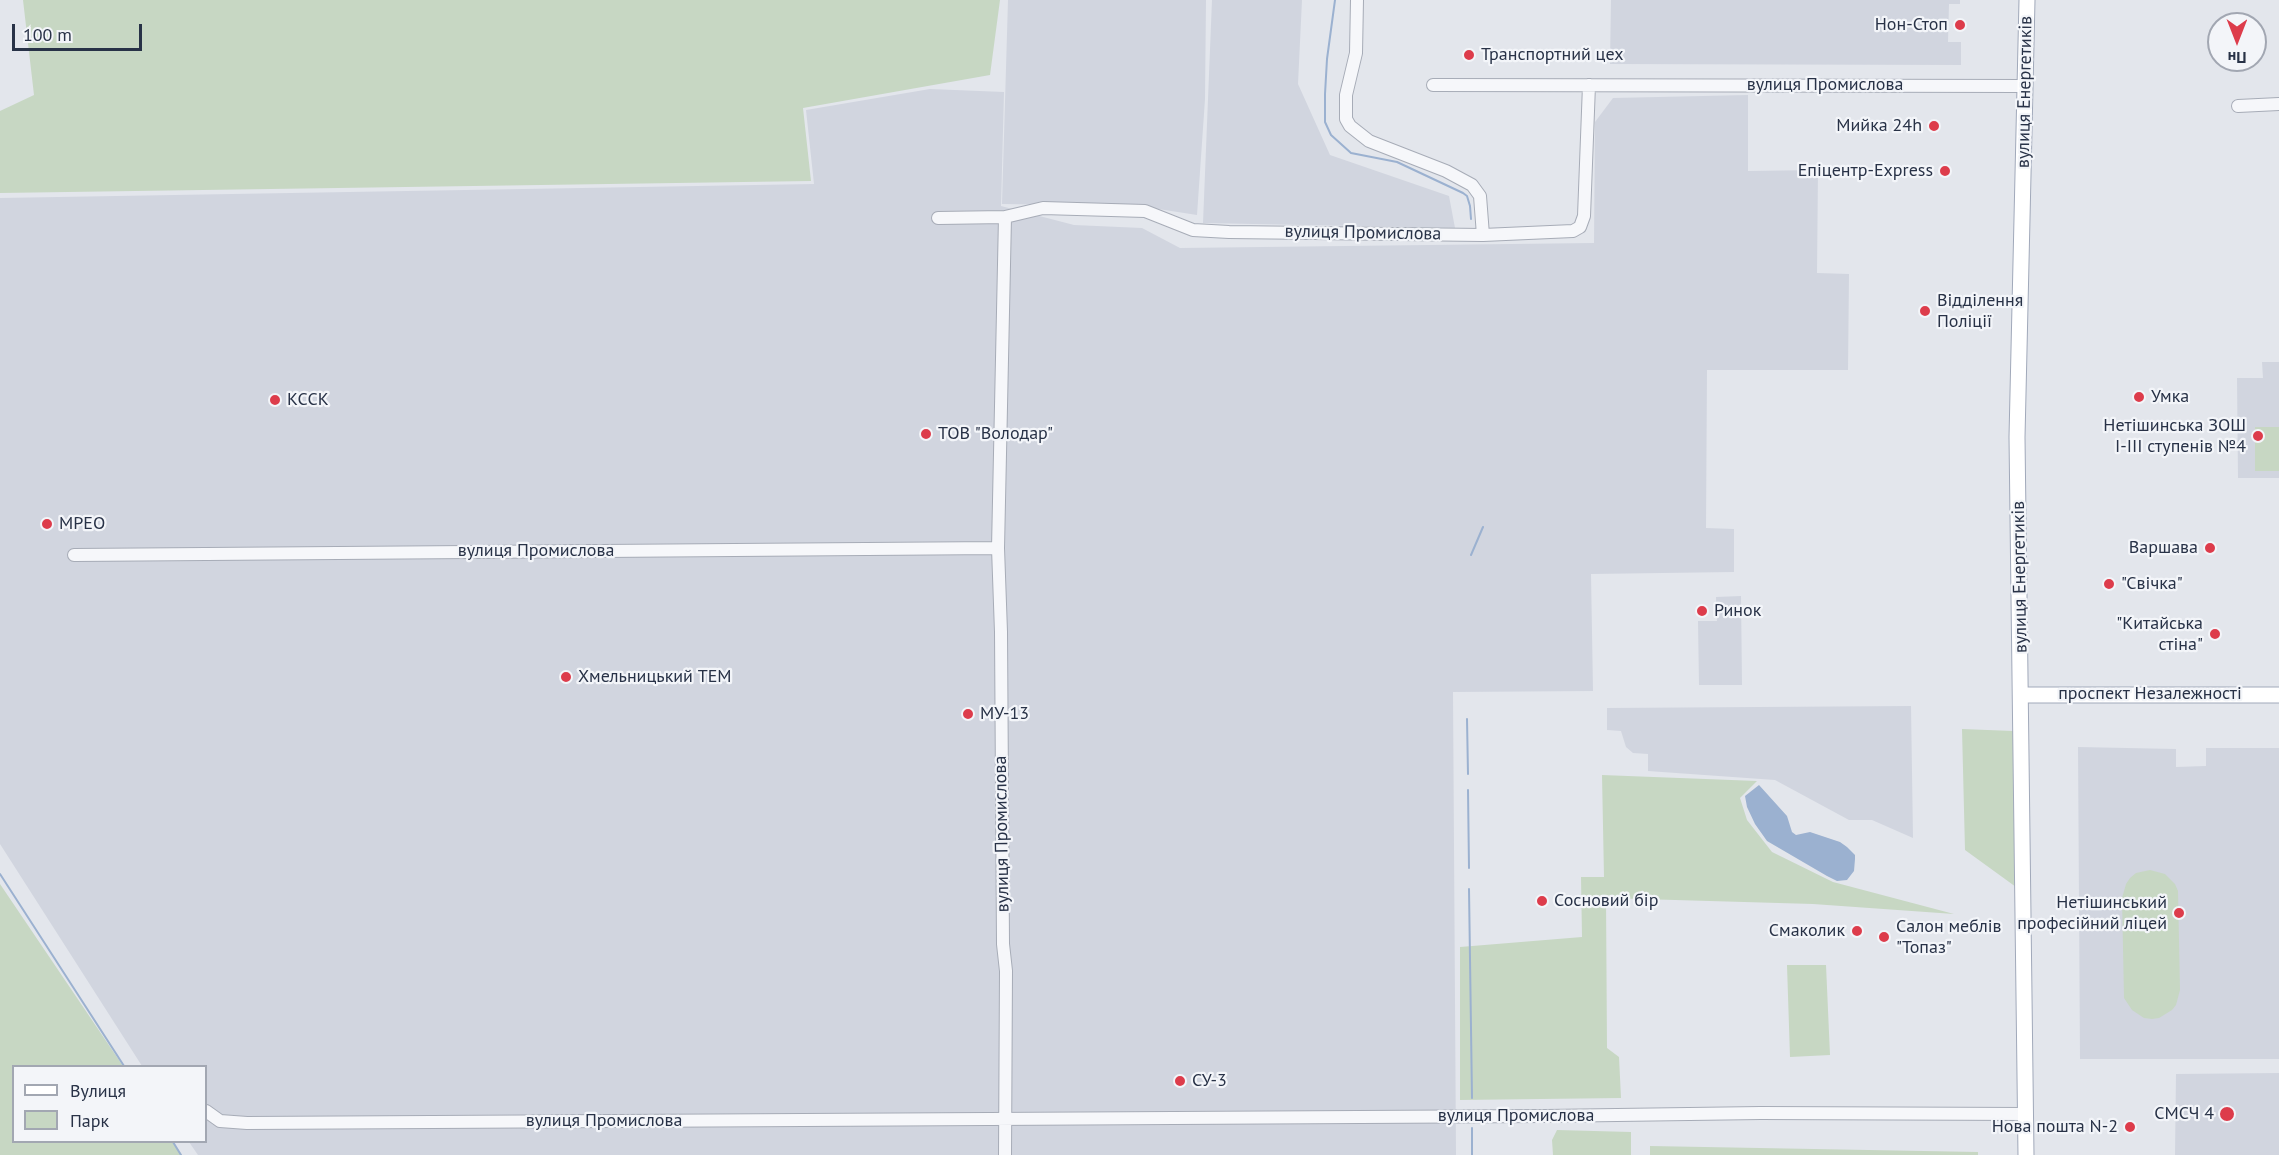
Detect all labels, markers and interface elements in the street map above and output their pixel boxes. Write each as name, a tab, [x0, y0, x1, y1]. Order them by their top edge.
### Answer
scale bar	[15, 12, 146, 50]
north arrow	[2207, 12, 2267, 72]
place label: Нон-Стоп	[1875, 14, 1948, 36]
street label: вулиця Енергетиків	[2013, 16, 2037, 168]
marker: Нон-Стоп	[1953, 18, 1967, 32]
text: 100 m	[23, 23, 72, 46]
place label: Транспортний цех	[1481, 44, 1623, 66]
marker: Транспортний цех	[1462, 48, 1476, 62]
text: Пн	[2228, 48, 2246, 68]
street label: вулиця Промислова	[1747, 74, 1903, 96]
place label: Мийка 24һ	[1836, 115, 1922, 137]
marker: Мийка 24һ	[1927, 119, 1941, 133]
place label: Епіцентр-Express	[1798, 160, 1933, 182]
marker: Епіцентр-Express	[1938, 164, 1952, 178]
street label: вулиця Промислова	[1285, 221, 1441, 245]
place label: Відділення Поліції	[1937, 290, 2023, 332]
marker: Відділення Поліції	[1918, 304, 1932, 318]
place label: Умка	[2151, 386, 2189, 408]
place label: КССК	[287, 389, 329, 411]
marker: Умка	[2132, 390, 2146, 404]
marker: КССК	[268, 393, 282, 407]
place label: Нетішинська ЗОШ І-ІІІ ступенів №4	[2103, 415, 2246, 458]
place label: ТОВ "Володар"	[938, 423, 1053, 445]
marker: ТОВ "Володар"	[919, 427, 933, 441]
marker: Нетішинська ЗОШ І-ІІІ ступенів №4	[2251, 429, 2265, 443]
street label: вулиця Енергетиків	[2008, 501, 2032, 653]
place label: МРЕО	[59, 513, 105, 535]
marker: МРЕО	[40, 517, 54, 531]
place label: Варшава	[2129, 537, 2198, 559]
street label: вулиця Промислова	[458, 540, 614, 562]
marker: Варшава	[2203, 541, 2217, 555]
place label: "Свічка"	[2121, 573, 2183, 595]
marker: "Свічка"	[2102, 577, 2116, 591]
place label: Ринок	[1714, 600, 1761, 622]
marker: Ринок	[1695, 604, 1709, 618]
place label: "Китайська стіна"	[2116, 613, 2203, 656]
marker: "Китайська стіна"	[2208, 627, 2222, 641]
place label: Хмельницький ТЕМ	[578, 666, 732, 688]
marker: Хмельницький ТЕМ	[559, 670, 573, 684]
street label: проспект Незалежності	[2058, 683, 2242, 705]
place label: МУ-13	[980, 703, 1029, 725]
marker: МУ-13	[961, 707, 975, 721]
street label: вулиця Промислова	[990, 756, 1014, 912]
place label: Сосновий бір	[1554, 890, 1658, 912]
place label: Нетішинський професійний ліцей	[2017, 892, 2167, 934]
marker: Сосновий бір	[1535, 894, 1549, 908]
marker: Нетішинський професійний ліцей	[2172, 906, 2186, 920]
place label: Салон меблів "Топаз"	[1896, 916, 2002, 958]
place label: Смаколик	[1769, 920, 1845, 942]
marker: Смаколик	[1850, 924, 1864, 938]
marker: Салон меблів "Топаз"	[1877, 930, 1891, 944]
legend	[12, 1065, 207, 1143]
place label: СУ-3	[1192, 1070, 1227, 1092]
marker: СУ-3	[1173, 1074, 1187, 1088]
text: Вулиця	[70, 1079, 126, 1102]
place label: СМСЧ 4	[2154, 1103, 2214, 1125]
street label: вулиця Промислова	[1438, 1105, 1594, 1127]
marker: СМСЧ 4	[2218, 1105, 2236, 1123]
text: Парк	[70, 1109, 109, 1132]
street label: вулиця Промислова	[526, 1110, 682, 1132]
place label: Нова пошта N-2	[1992, 1116, 2118, 1138]
marker: Нова пошта N-2	[2123, 1120, 2137, 1134]

